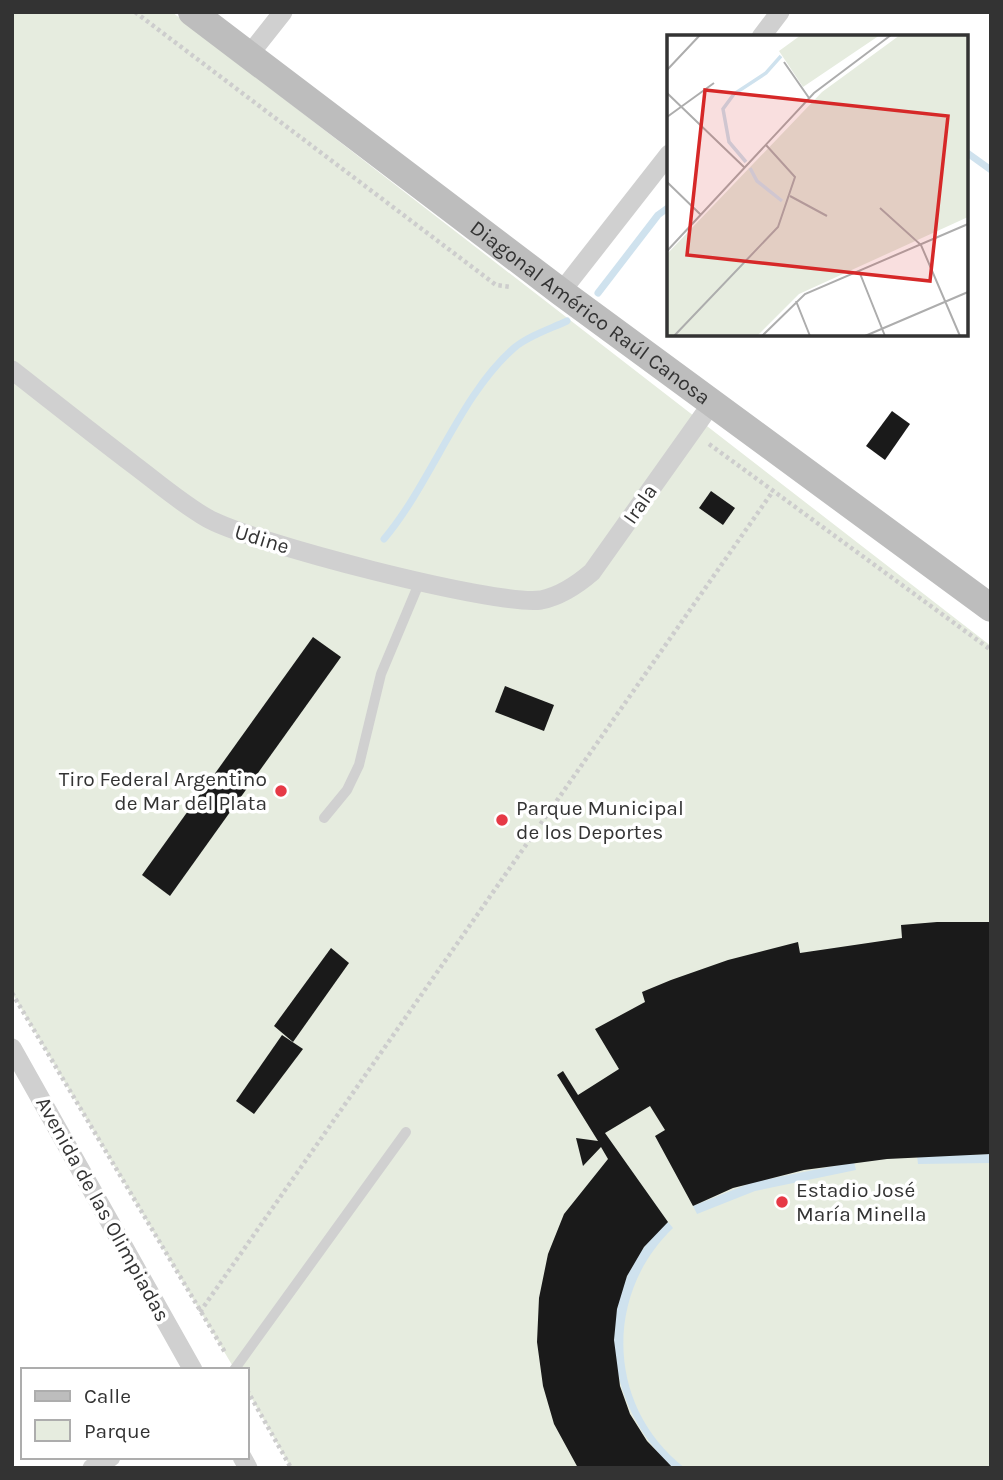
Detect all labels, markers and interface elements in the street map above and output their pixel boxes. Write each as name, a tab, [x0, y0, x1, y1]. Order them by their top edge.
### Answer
inset map	[667, 35, 968, 336]
street label: Diagonal Américo Raúl Canosa	[465, 215, 715, 410]
street label: Irala	[618, 480, 662, 528]
street label: Udine	[232, 519, 292, 559]
place label: Tiro Federal Argentino de Mar del Plata	[59, 767, 267, 815]
marker: Tiro Federal Argentino de Mar del Plata	[273, 783, 289, 799]
place label: Parque Municipal de los Deportes	[516, 796, 684, 844]
marker: Parque Municipal de los Deportes	[494, 812, 510, 828]
street label: Avenida de las Olimpiadas	[31, 1093, 175, 1325]
place label: Estadio José María Minella	[796, 1178, 927, 1226]
marker: Estadio José María Minella	[774, 1194, 790, 1210]
legend	[21, 1368, 248, 1459]
text: Calle	[84, 1384, 131, 1408]
text: Parque	[84, 1419, 151, 1443]

